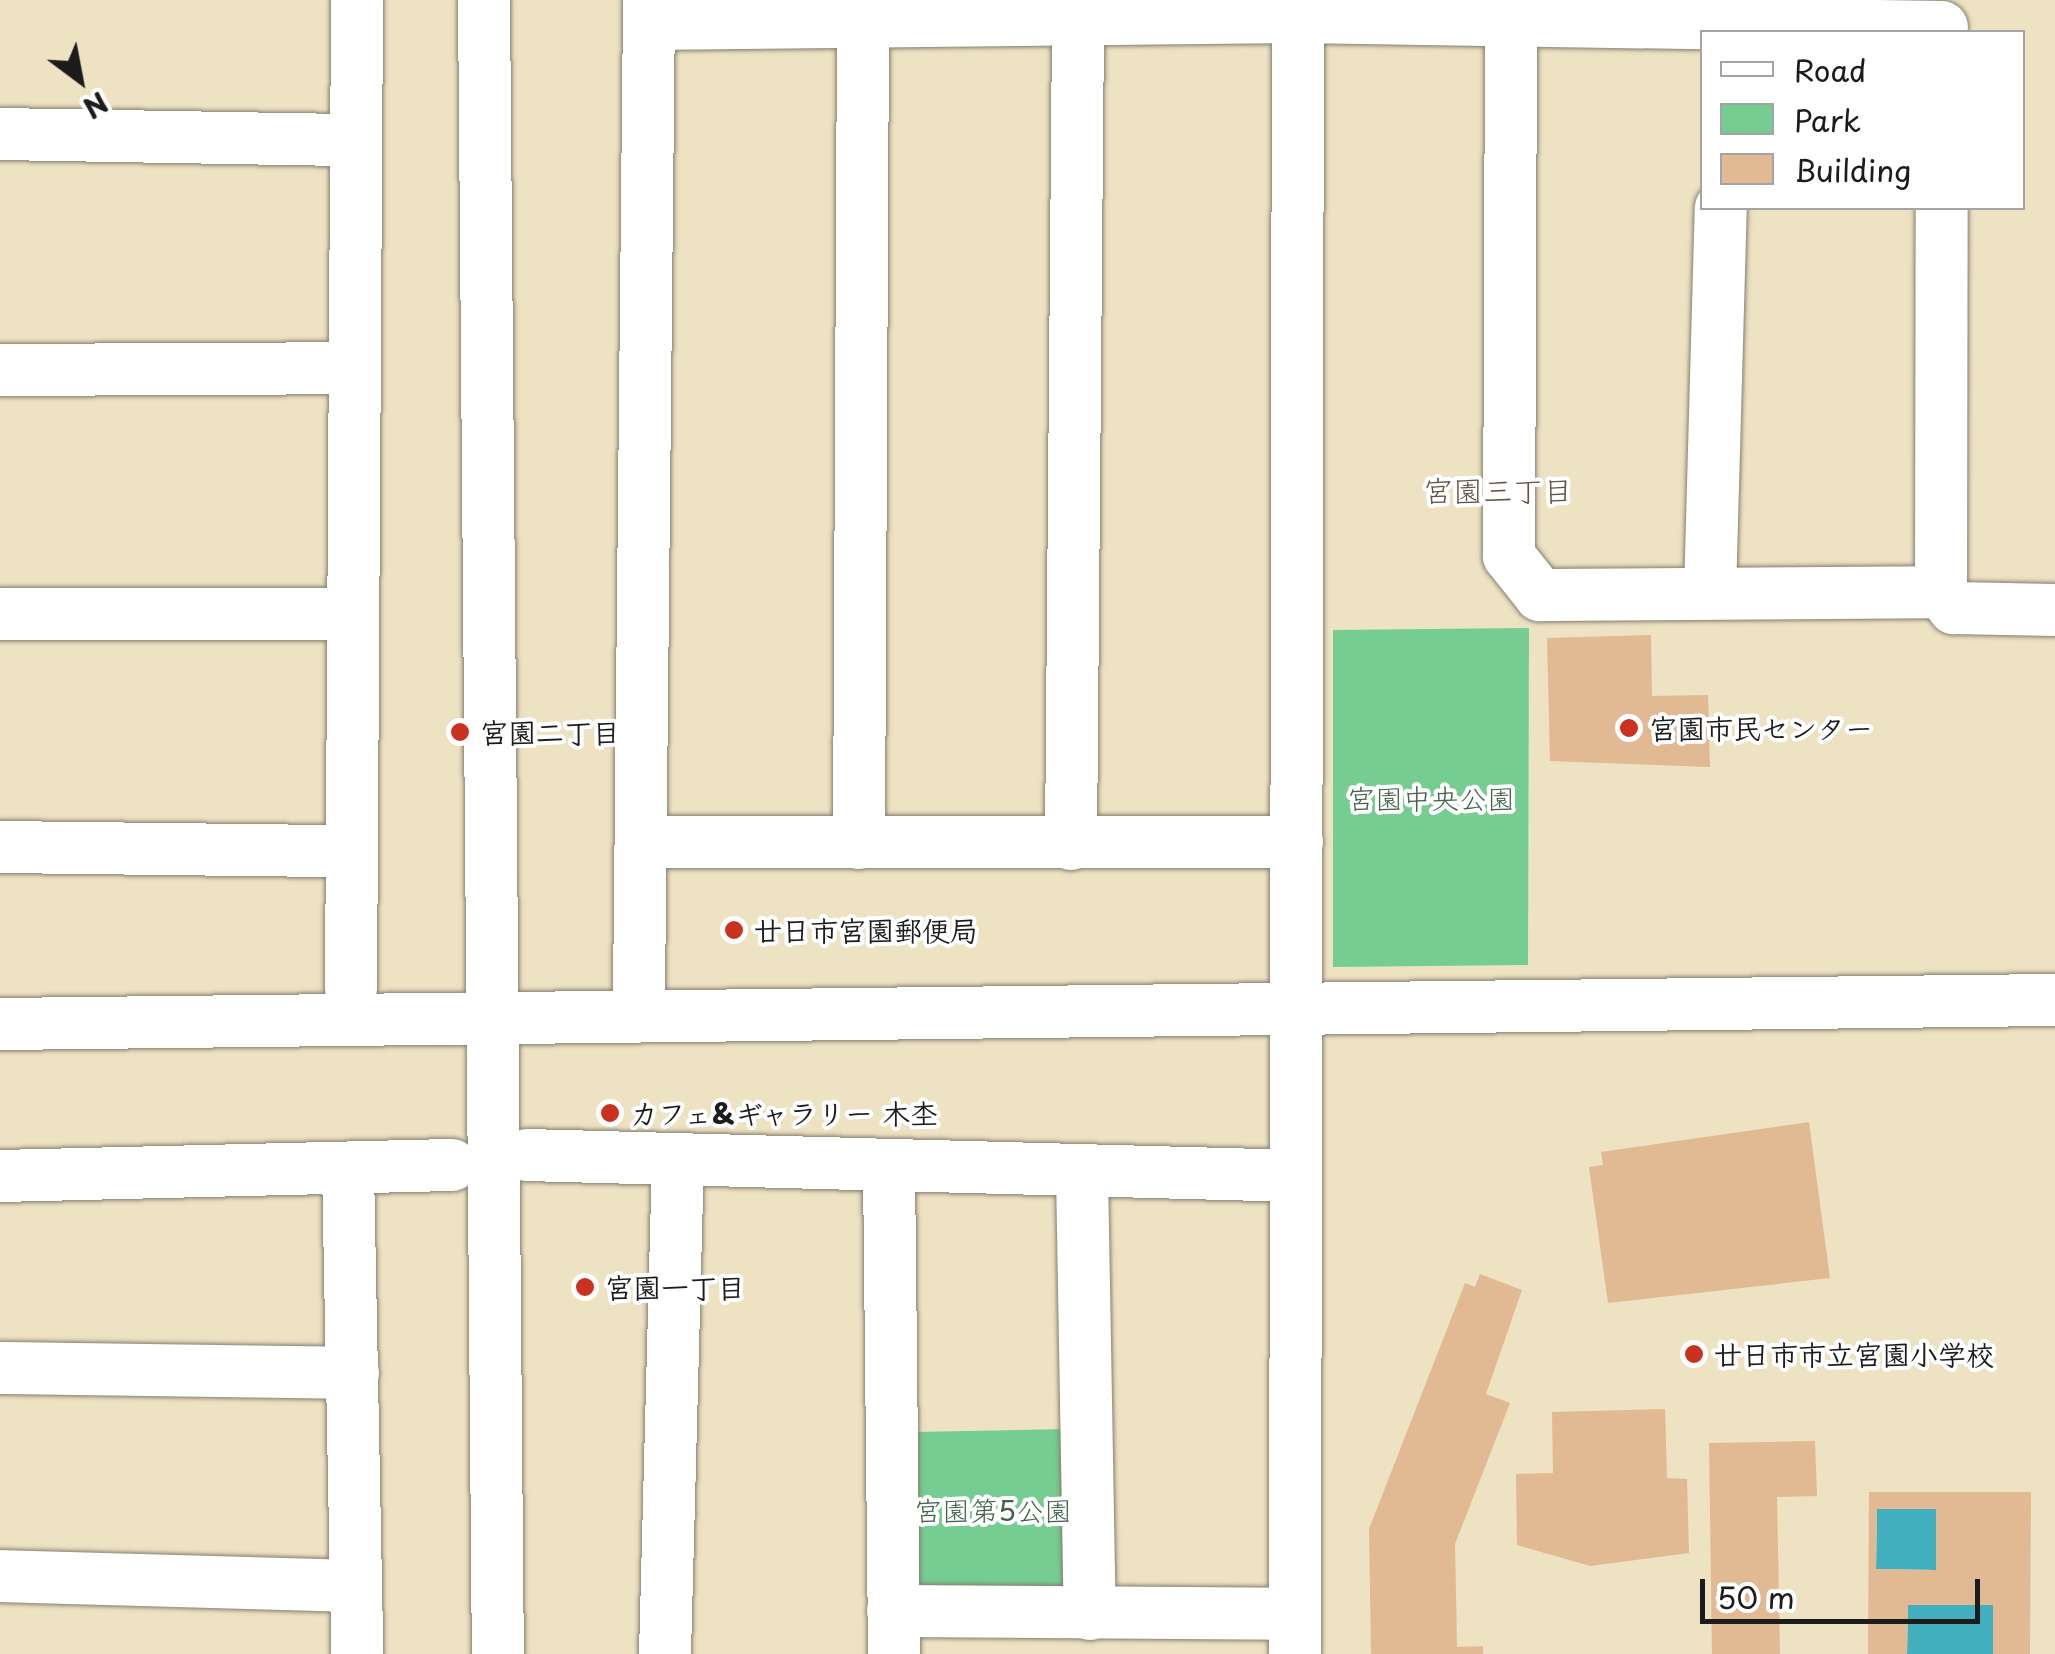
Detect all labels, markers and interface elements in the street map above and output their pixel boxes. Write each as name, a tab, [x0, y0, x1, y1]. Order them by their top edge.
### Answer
north arrow	[30, 30, 130, 130]
legend	[1700, 30, 2025, 210]
text: Road	[1794, 47, 1867, 92]
text: N	[75, 82, 117, 130]
text: Park	[1794, 97, 1861, 142]
text: Building	[1794, 147, 1911, 192]
district label: 宮園三丁目	[1423, 472, 1573, 508]
place label: 宮園市民センター	[1649, 711, 1873, 745]
place label: 宮園二丁目	[480, 715, 620, 749]
marker: 宮園市民センター	[1618, 717, 1640, 739]
marker: 宮園二丁目	[449, 721, 471, 743]
park label: 宮園中央公園	[1347, 781, 1515, 815]
place label: 廿日市宮園郵便局	[754, 913, 978, 947]
marker: 廿日市宮園郵便局	[723, 919, 745, 941]
place label: カフェ&ギャラリー 木杢	[630, 1096, 942, 1130]
marker: カフェ&ギャラリー 木杢	[599, 1102, 621, 1124]
place label: 宮園一丁目	[605, 1270, 745, 1304]
marker: 宮園一丁目	[574, 1276, 596, 1298]
place label: 廿日市市立宮園小学校	[1714, 1337, 1994, 1371]
marker: 廿日市市立宮園小学校	[1683, 1343, 1705, 1365]
park label: 宮園第5公園	[914, 1493, 1072, 1527]
scale bar	[1705, 1559, 1985, 1621]
text: 50 m	[1717, 1574, 1795, 1619]

